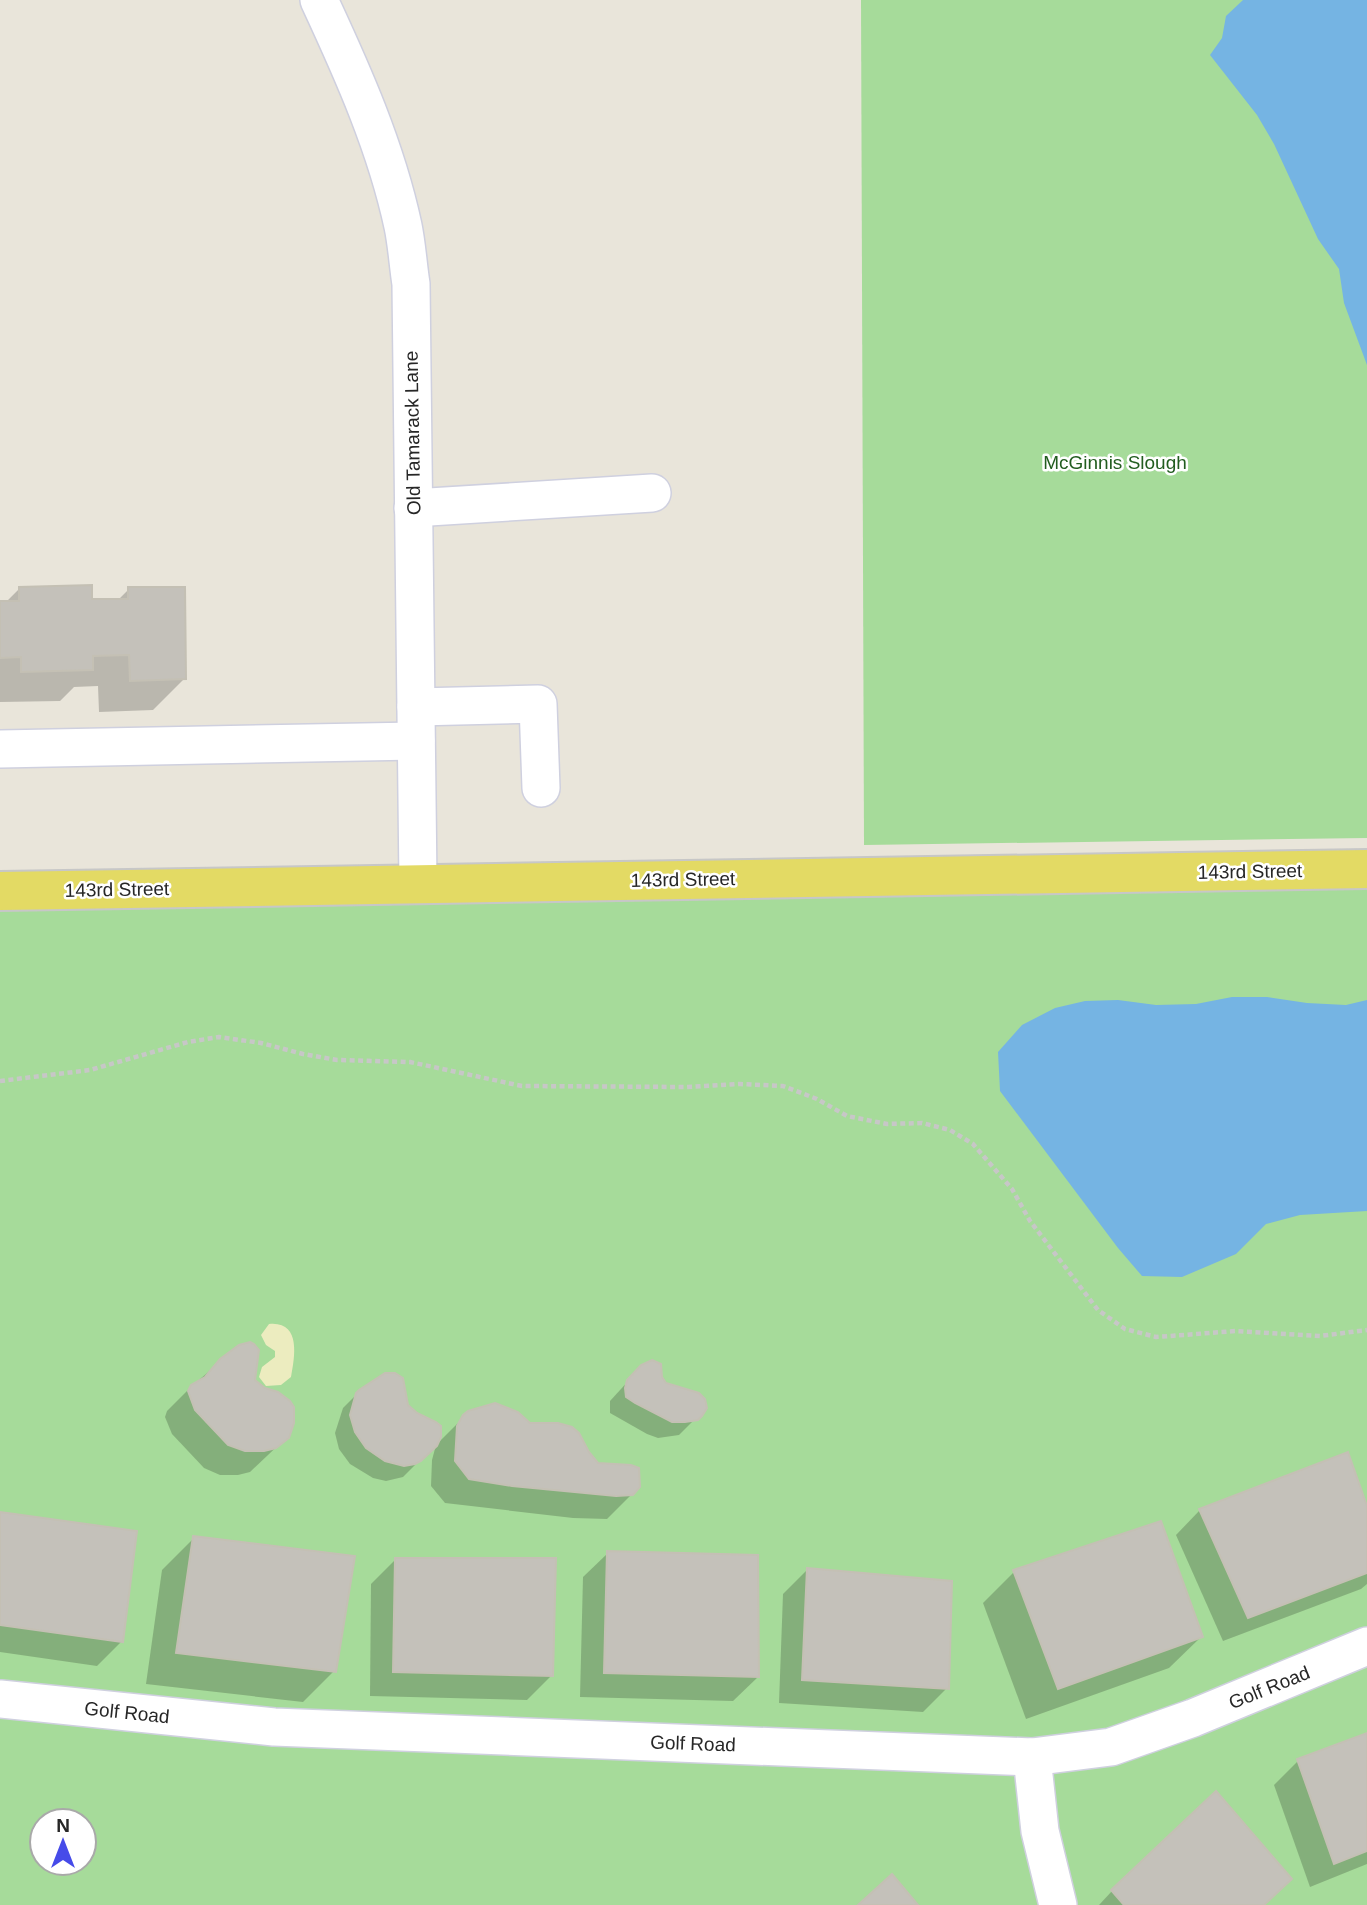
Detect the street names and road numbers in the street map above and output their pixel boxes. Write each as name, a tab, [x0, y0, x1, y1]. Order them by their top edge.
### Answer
street label: Old Tamarack Lane	[401, 351, 424, 515]
street label: 143rd Street	[1198, 860, 1303, 883]
street label: 143rd Street	[631, 868, 736, 891]
street label: 143rd Street	[65, 878, 170, 901]
street label: Golf Road	[1226, 1662, 1313, 1713]
street label: Golf Road	[83, 1698, 171, 1727]
street label: Golf Road	[650, 1732, 736, 1755]

